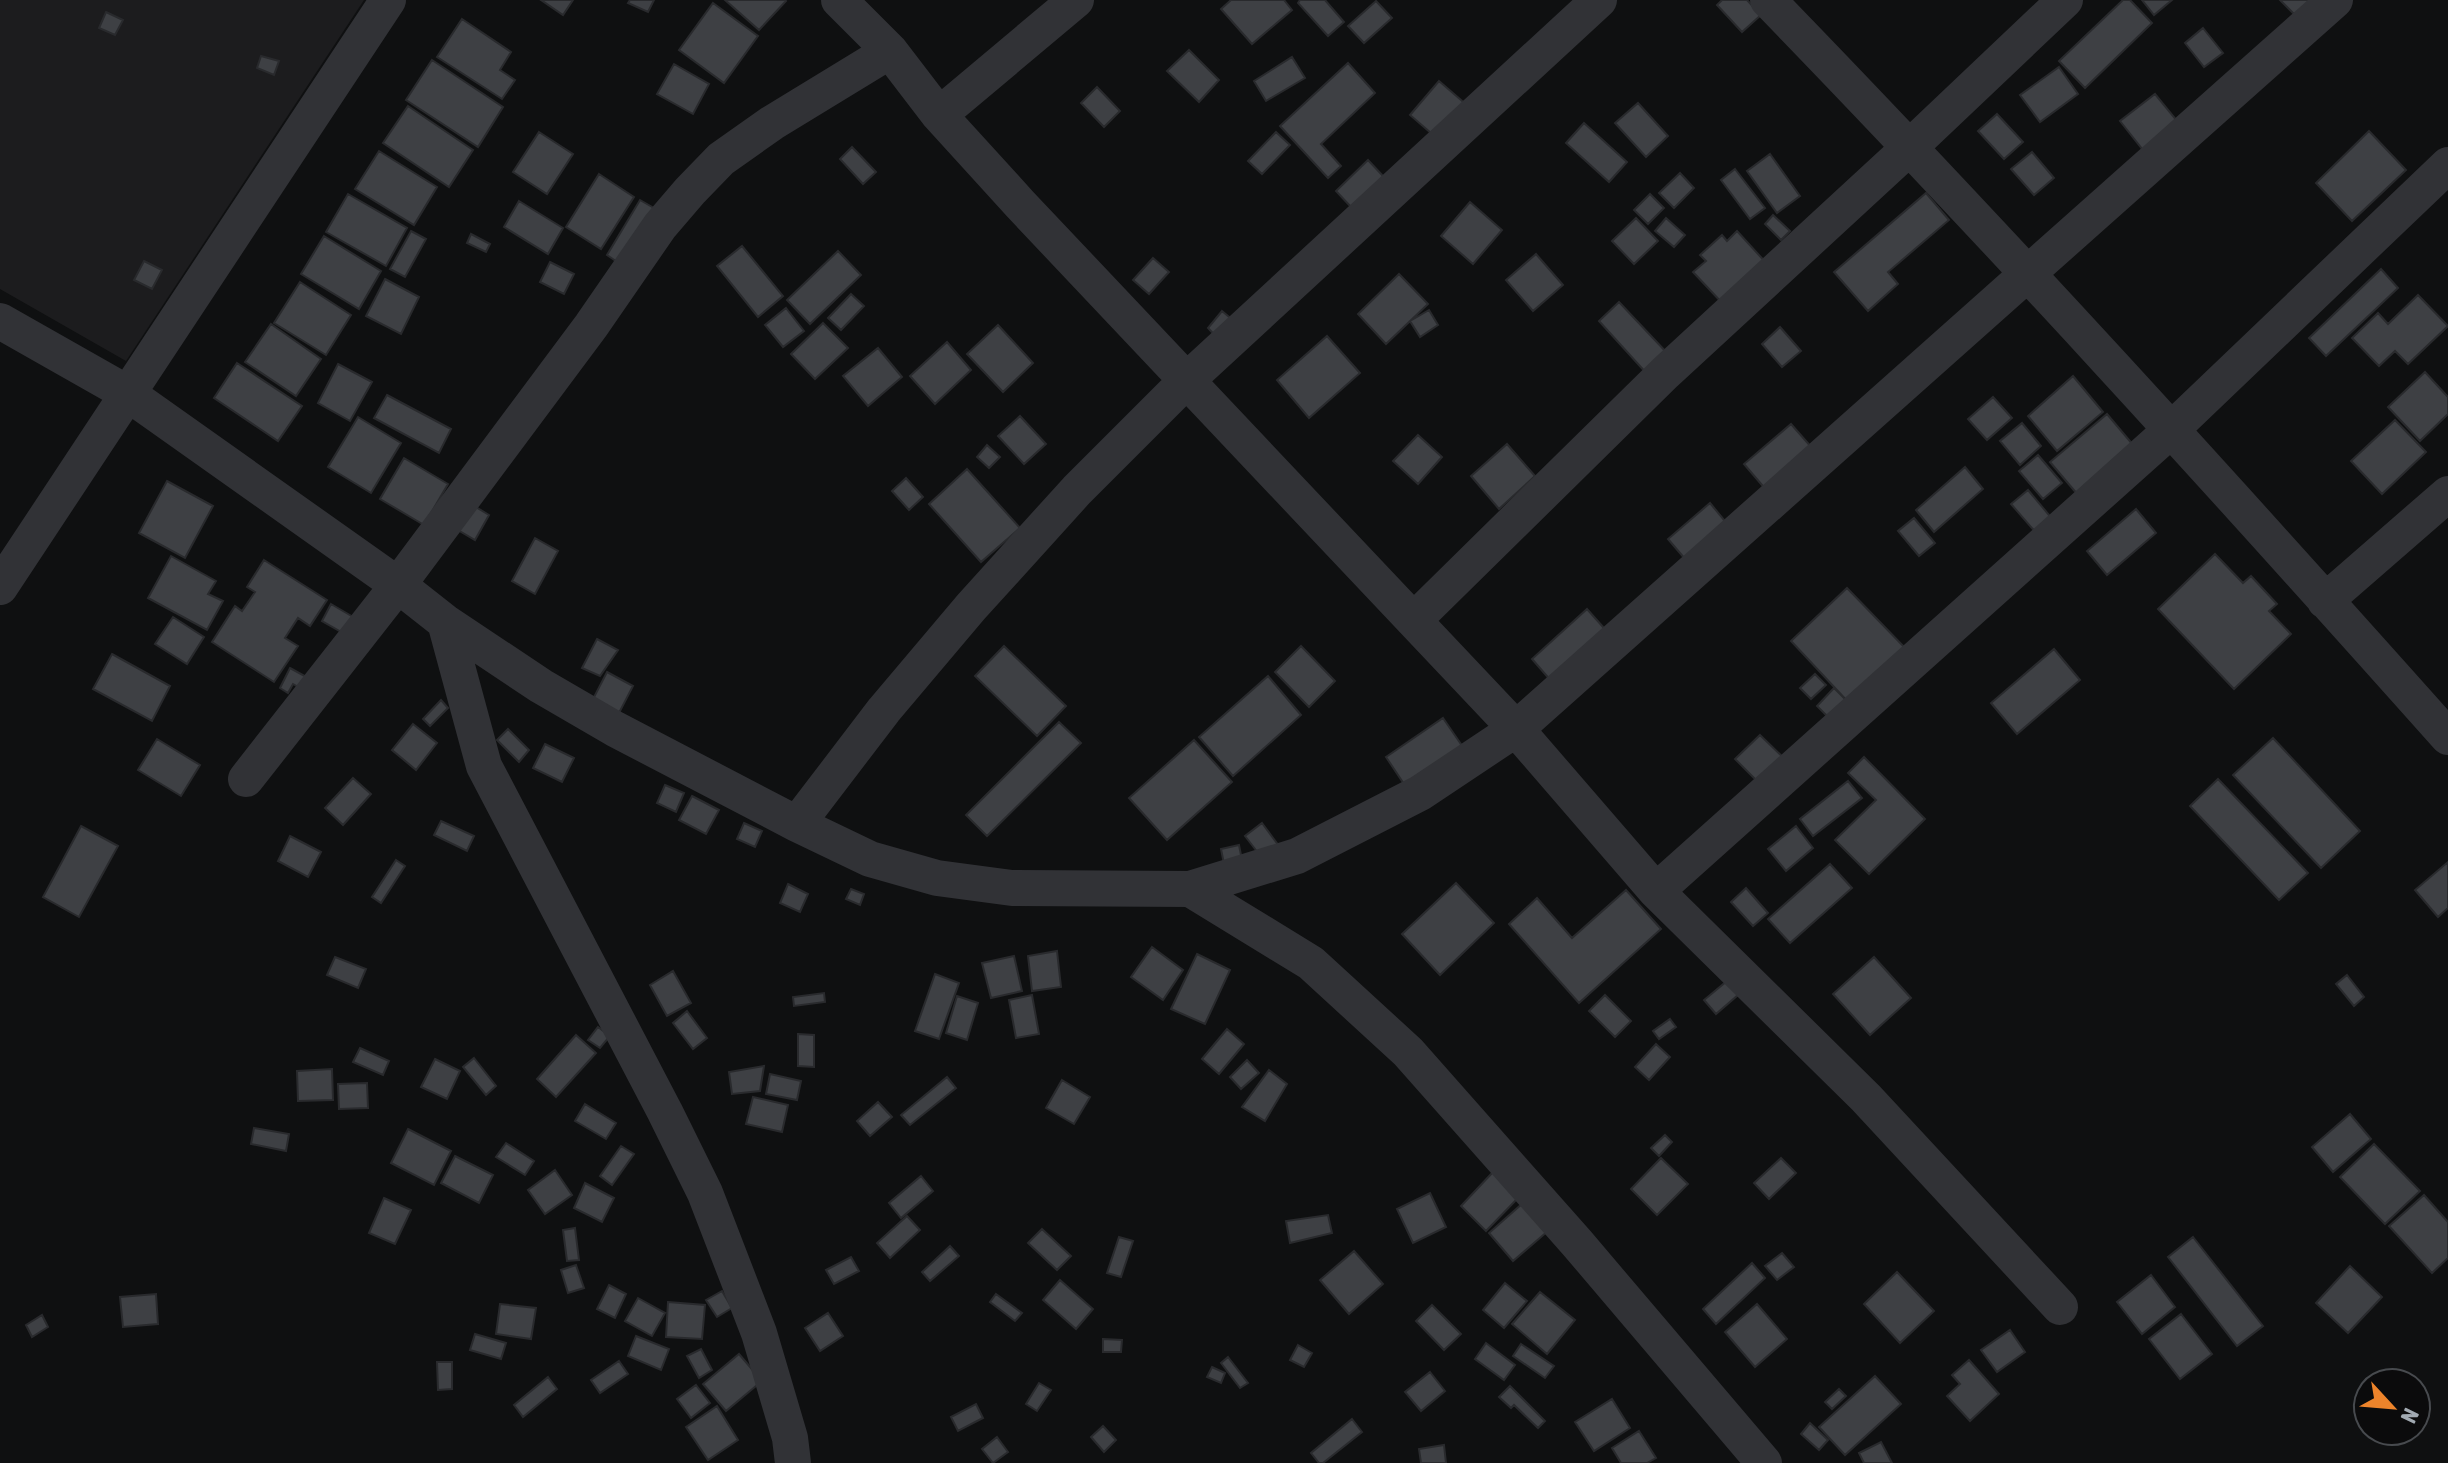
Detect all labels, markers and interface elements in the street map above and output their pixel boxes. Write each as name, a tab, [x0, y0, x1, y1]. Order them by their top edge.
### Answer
north arrow	[2352, 1367, 2432, 1447]
text: N	[2395, 1404, 2425, 1427]

